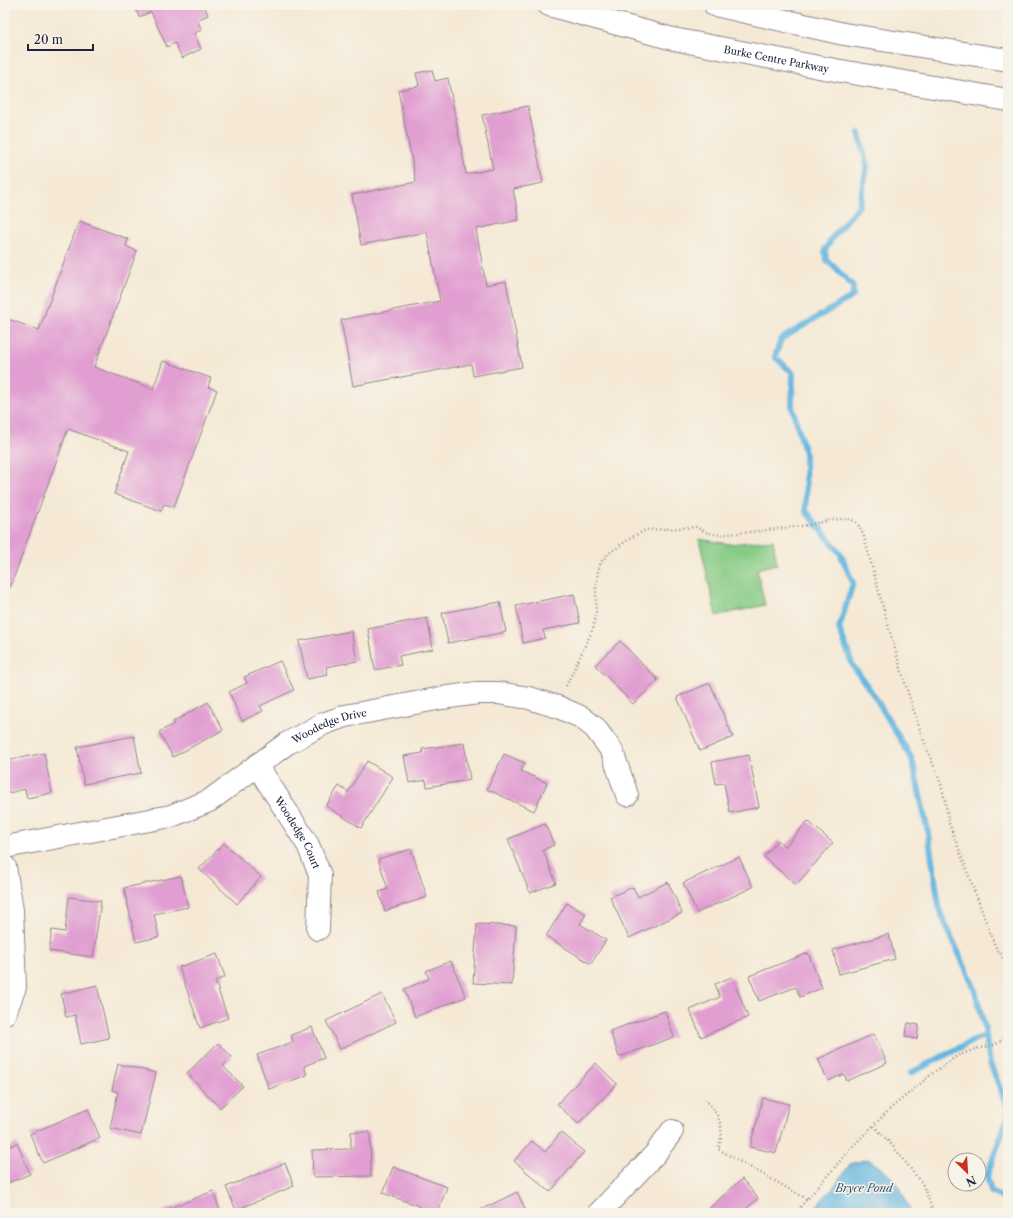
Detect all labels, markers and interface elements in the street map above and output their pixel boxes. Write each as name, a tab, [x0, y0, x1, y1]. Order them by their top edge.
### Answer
scale bar	[28, 26, 93, 52]
text: 20 m	[34, 32, 63, 47]
street label: Burke Centre Parkway	[723, 42, 830, 75]
street label: Woodedge Drive	[289, 706, 368, 747]
street label: Woodedge Court	[272, 793, 323, 871]
north arrow	[947, 1152, 987, 1192]
text: N	[964, 1173, 979, 1190]
water label: Bryce Pond	[834, 1181, 894, 1195]

